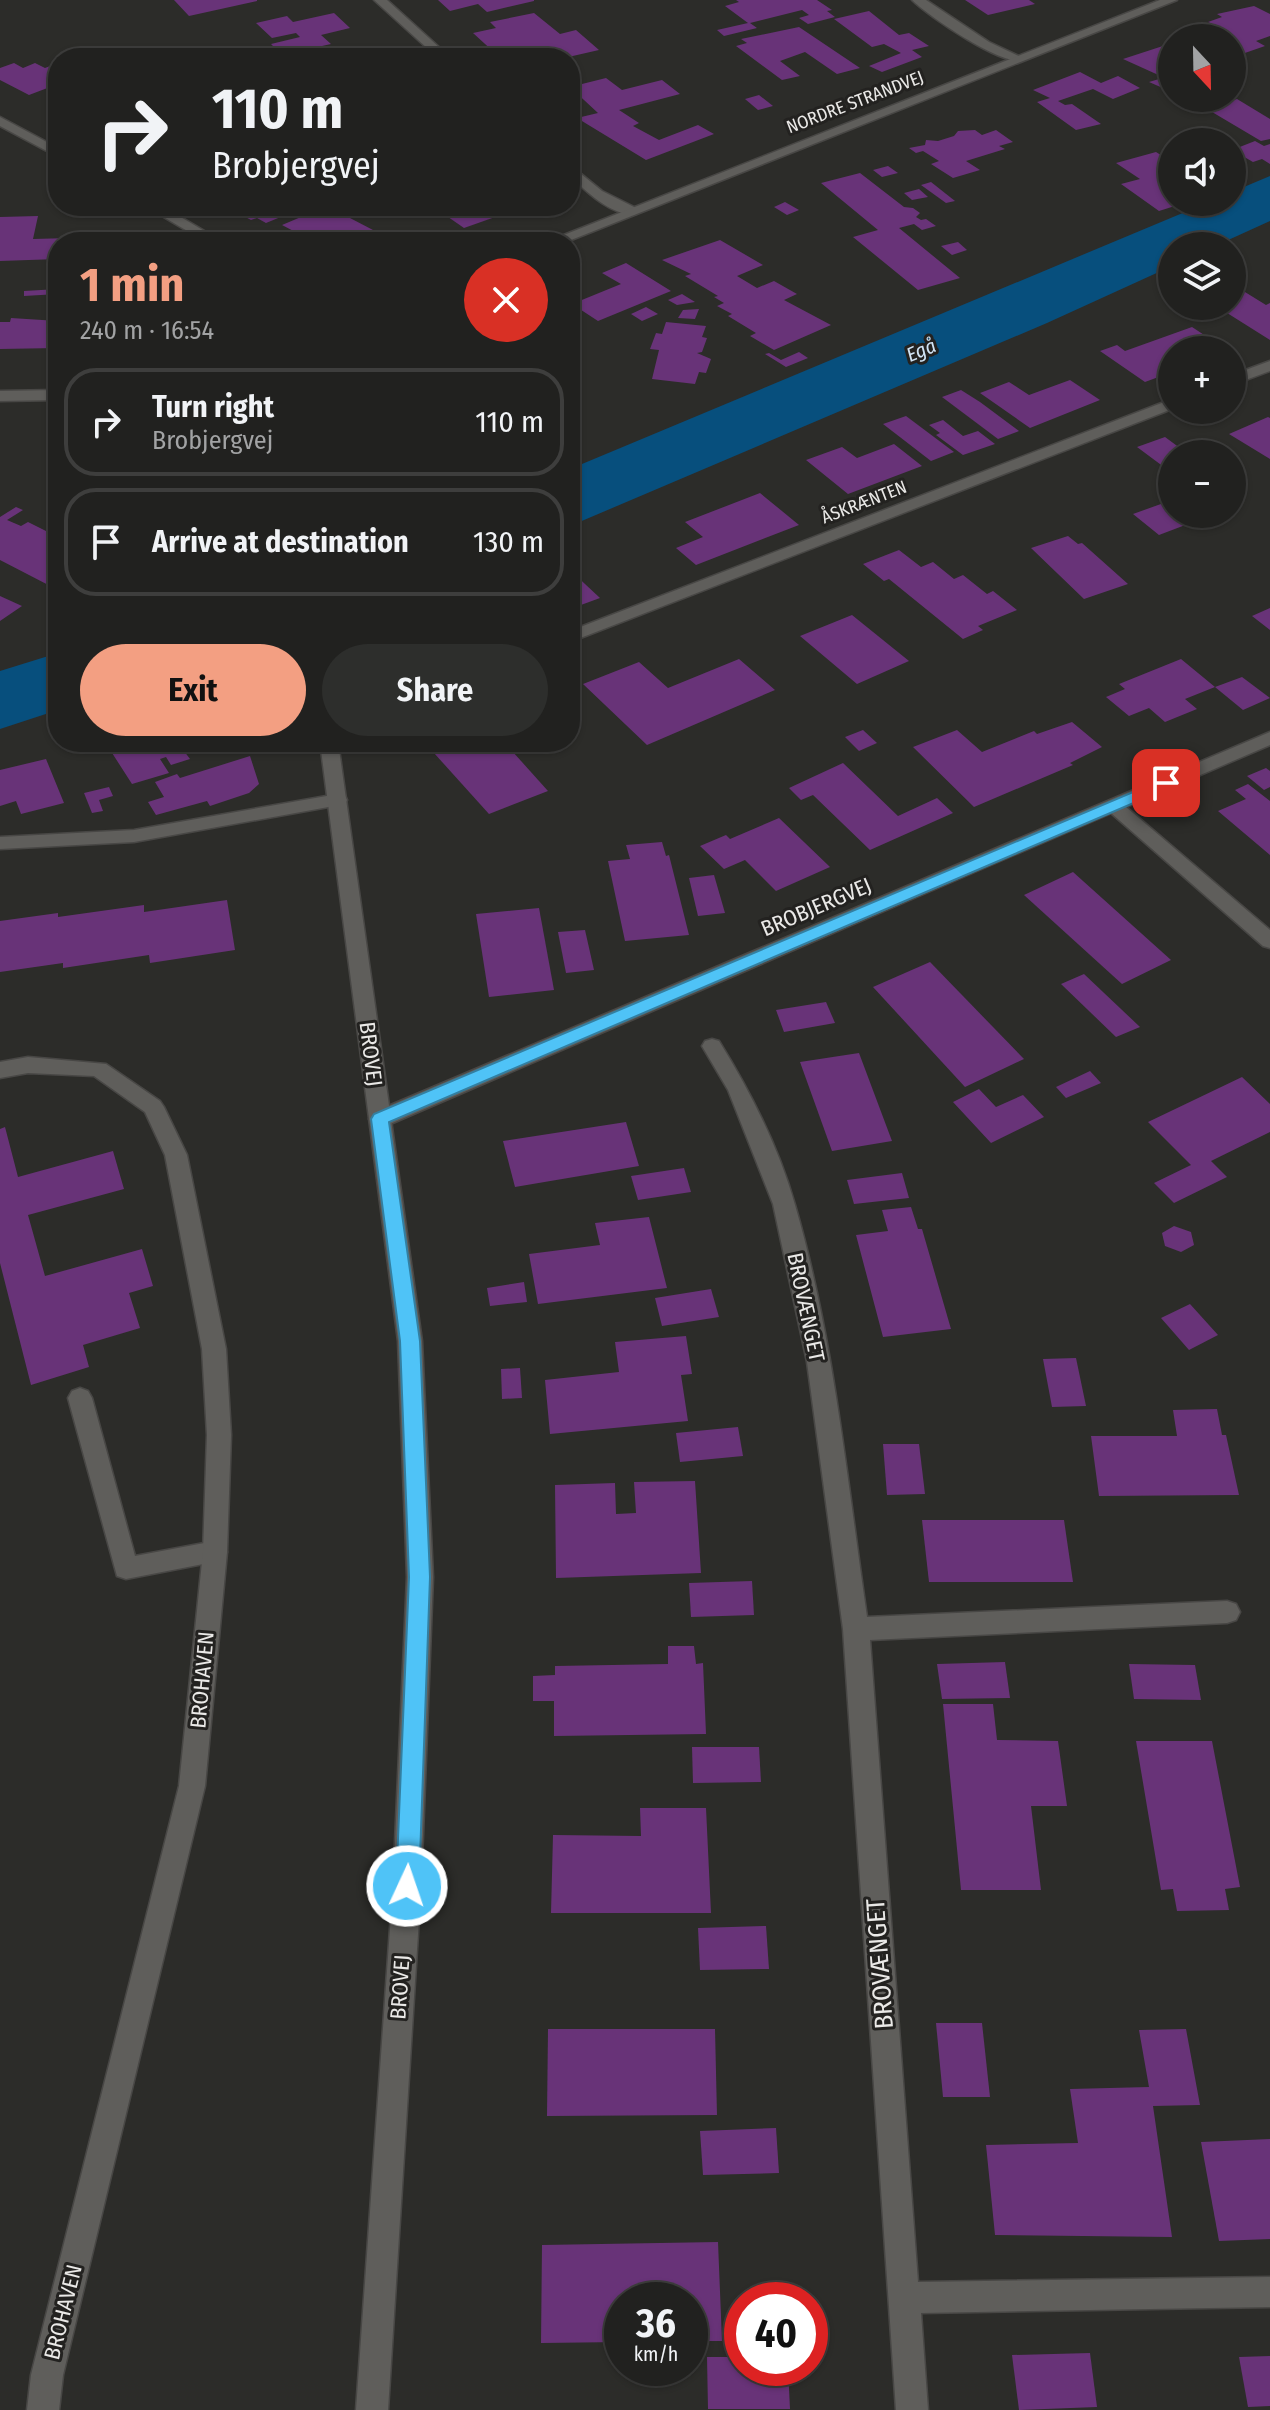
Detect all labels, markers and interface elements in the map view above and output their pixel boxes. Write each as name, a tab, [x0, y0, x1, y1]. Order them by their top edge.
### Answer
north arrow	[1158, 24, 1246, 112]
map controls	[1158, 24, 1246, 528]
street label: NORDRE STRANDVEJ	[783, 66, 927, 138]
text: 110 m	[212, 76, 343, 143]
icon: right	[80, 80, 184, 184]
button: sound	[1158, 128, 1246, 216]
text: Brobjergvej	[212, 144, 380, 188]
button: layers	[1158, 232, 1246, 320]
text: 1 min	[80, 256, 185, 314]
button: close	[464, 258, 548, 342]
text: 240 m · 16:54	[80, 315, 214, 346]
water label: Egå	[903, 333, 939, 367]
button: +	[1158, 336, 1246, 424]
text: Turn right	[152, 389, 274, 425]
icon: right	[84, 400, 128, 444]
text: 110 m	[475, 404, 544, 440]
text: Brobjergvej	[152, 425, 273, 456]
button: −	[1158, 440, 1246, 528]
street label: ÅSKRÆNTEN	[818, 475, 910, 528]
icon: arrive	[84, 520, 128, 564]
text: Arrive at destination	[152, 524, 409, 560]
text: 130 m	[473, 524, 544, 560]
button: Exit	[80, 644, 306, 736]
button: Share	[322, 644, 548, 736]
pin	[1132, 749, 1200, 817]
icon: arrive	[1144, 761, 1188, 805]
street label: BROBJERGVEJ	[757, 872, 875, 942]
street label: BROVEJ	[354, 1020, 388, 1088]
street label: BROVÆNGET	[781, 1250, 831, 1365]
street label: BROHAVEN	[184, 1630, 220, 1730]
position arrow	[365, 1844, 449, 1928]
street label: BROVÆNGET	[860, 1898, 900, 2030]
street label: BROVEJ	[384, 1954, 416, 2020]
street label: BROHAVEN	[38, 2262, 88, 2362]
speed limit sign: 40	[724, 2282, 828, 2386]
text: 36	[636, 2300, 676, 2348]
text: km/h	[634, 2342, 678, 2366]

